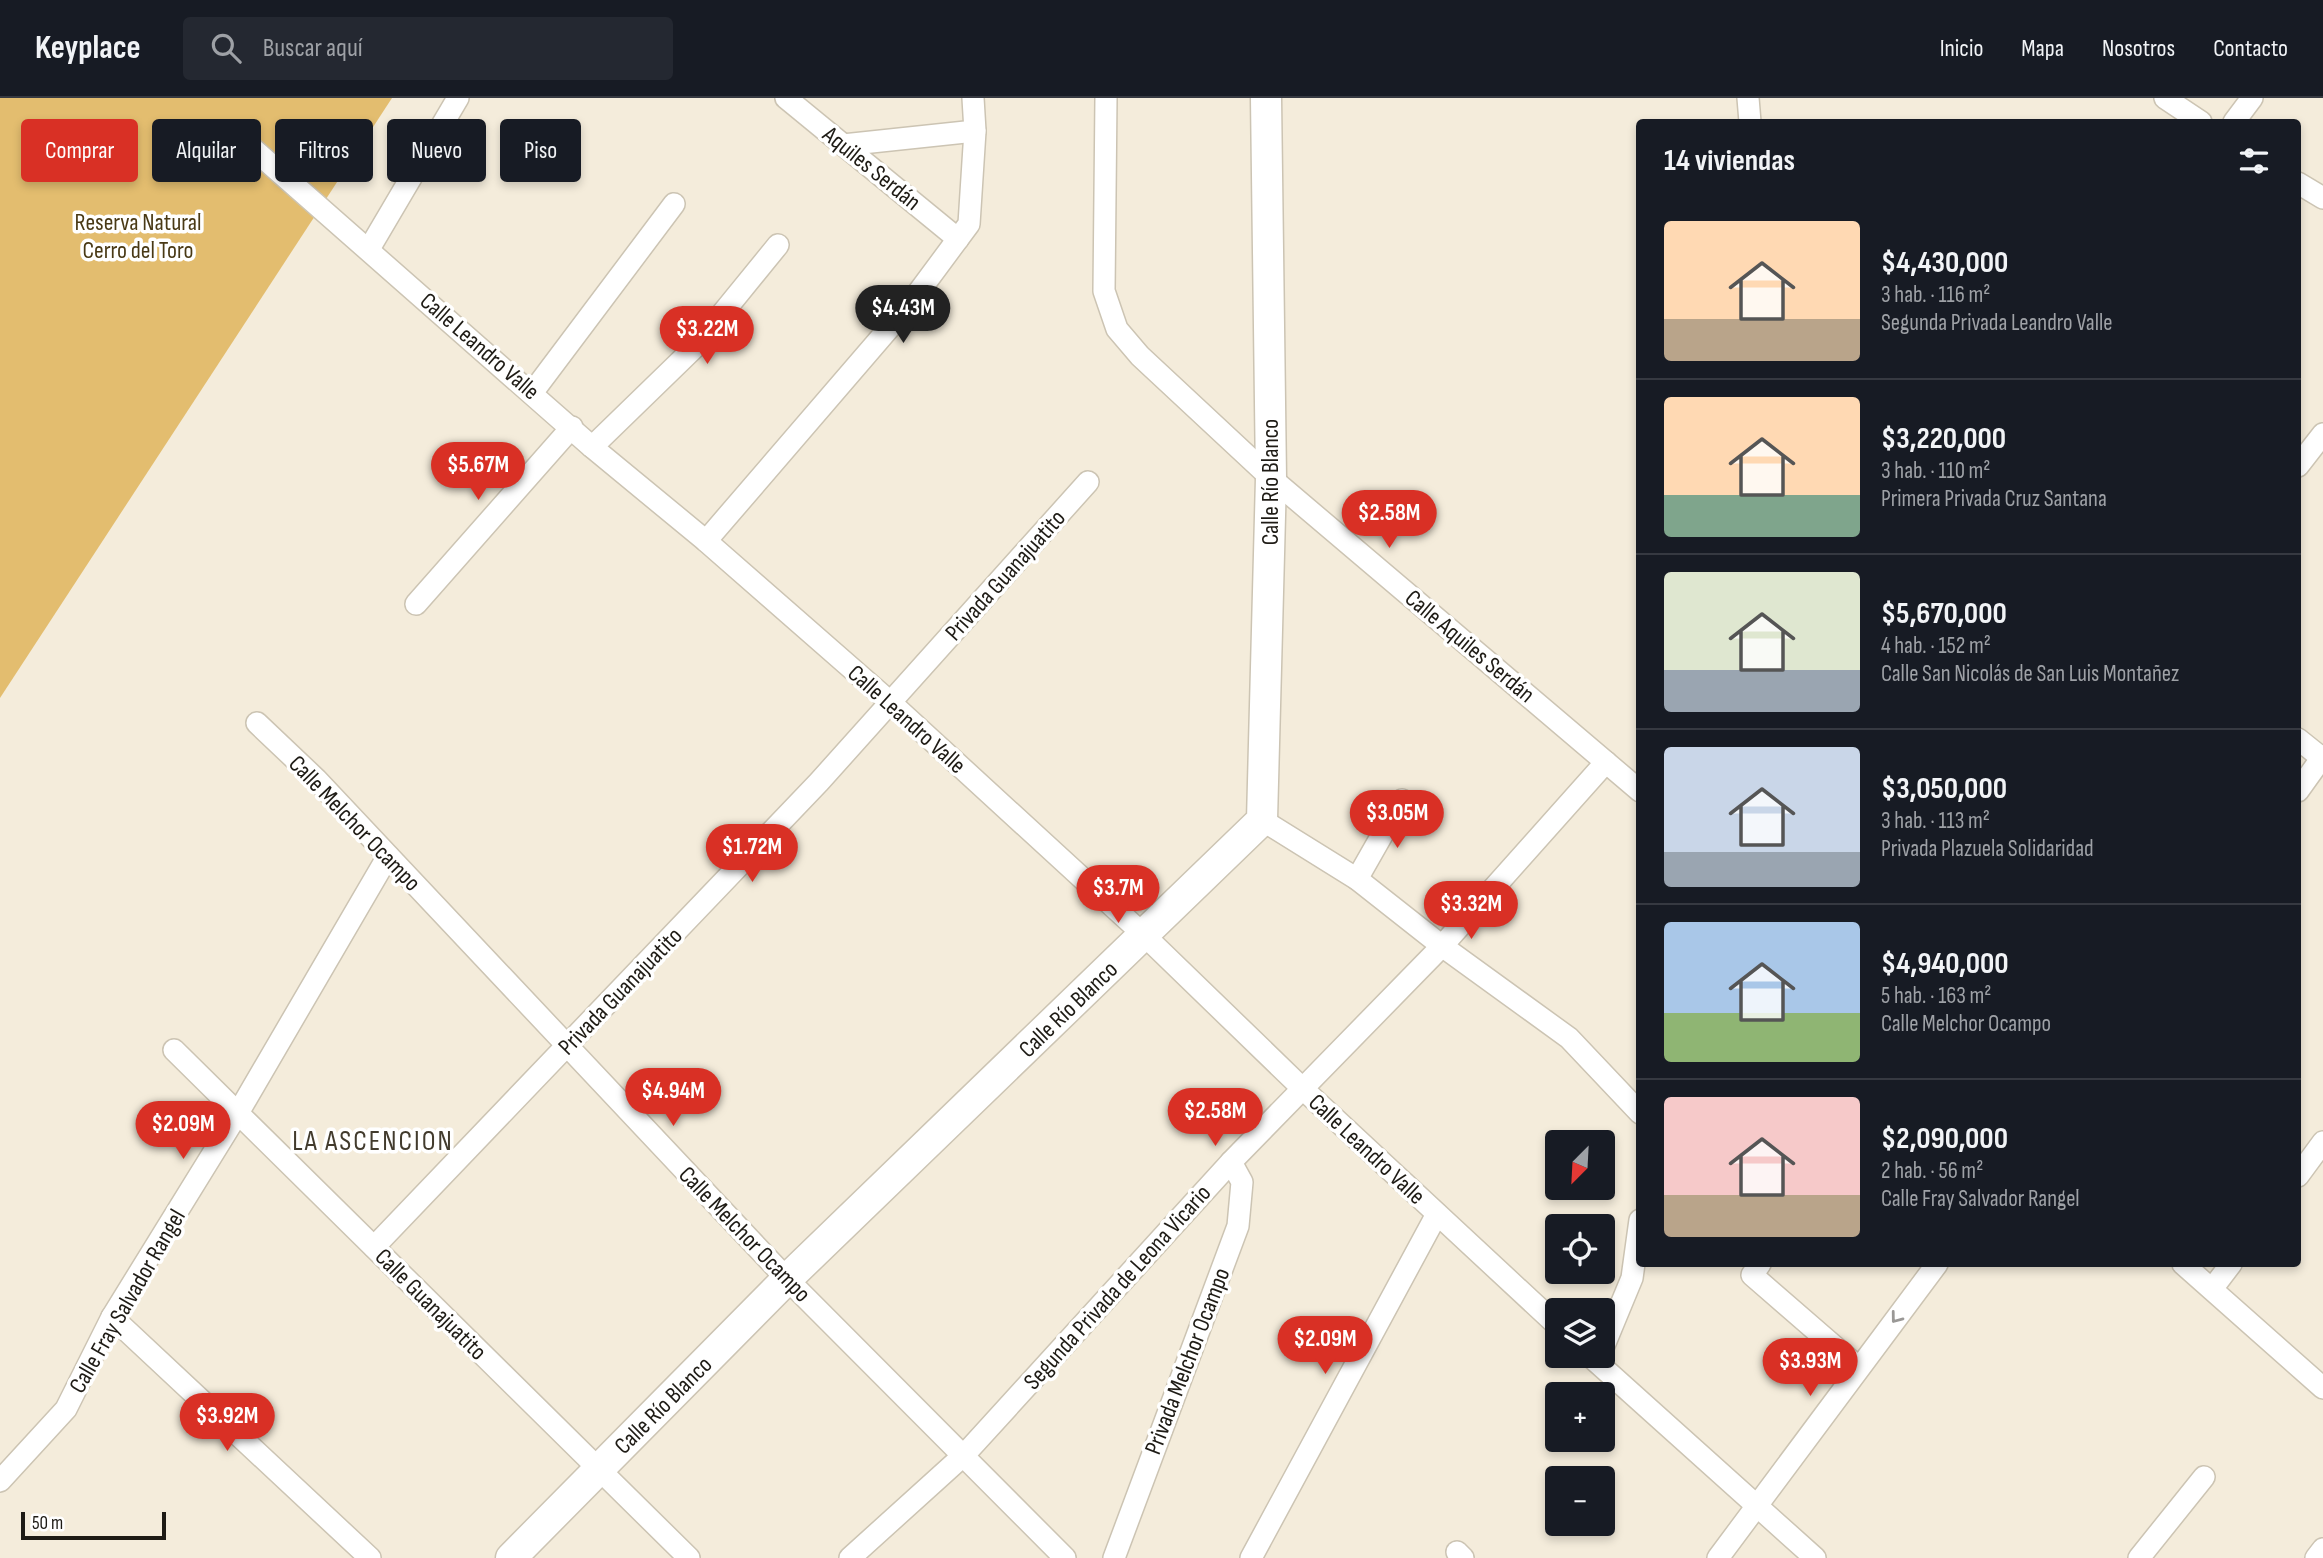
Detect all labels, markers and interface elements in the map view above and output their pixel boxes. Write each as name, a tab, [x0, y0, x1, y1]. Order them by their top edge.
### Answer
search box	[183, 17, 673, 80]
text: Keyplace	[35, 28, 141, 68]
icon: search	[207, 29, 245, 67]
text: Buscar aquí	[263, 33, 363, 64]
text: Inicio	[1940, 34, 1983, 63]
text: Mapa	[2021, 34, 2064, 63]
text: Nosotros	[2102, 34, 2175, 63]
text: Contacto	[2213, 34, 2288, 63]
chip: Comprar	[21, 119, 138, 182]
chip: Alquilar	[152, 119, 261, 182]
chip: Filtros	[275, 119, 373, 182]
chip: Nuevo	[387, 119, 486, 182]
chip: Piso	[500, 119, 581, 182]
street label: Aquiles Serdán	[816, 119, 926, 217]
icon: filters	[2235, 142, 2273, 180]
text: 14 viviendas	[1664, 143, 1795, 179]
park label: Reserva Natural Cerro del Toro	[75, 208, 201, 265]
text: $4,430,000	[1881, 245, 2008, 281]
icon: home	[1720, 249, 1804, 333]
text: 3 hab. · 116 m²	[1881, 281, 1990, 309]
pin: $4.43M	[846, 286, 960, 345]
street label: Calle Leandro Valle	[414, 287, 545, 406]
text: $4.43M	[871, 294, 935, 322]
pin: $3.22M	[650, 306, 764, 366]
text: Segunda Privada Leandro Valle	[1881, 309, 2112, 337]
text: $3.22M	[676, 315, 738, 343]
street label: Calle Río Blanco	[1256, 419, 1285, 545]
text: $3,220,000	[1881, 421, 2006, 457]
icon: home	[1720, 425, 1804, 509]
pin: $5.67M	[421, 442, 535, 502]
text: $5.67M	[447, 451, 509, 479]
text: 3 hab. · 110 m²	[1881, 457, 1991, 485]
text: Primera Privada Cruz Santana	[1881, 485, 2107, 513]
pin: $2.58M	[1332, 490, 1446, 550]
text: $2.58M	[1358, 499, 1420, 527]
street label: Privada Guanajuatito	[939, 504, 1072, 647]
street label: Calle Aquiles Serdán	[1399, 584, 1540, 709]
text: $5,670,000	[1881, 596, 2007, 632]
icon: home	[1720, 600, 1804, 684]
text: 4 hab. · 152 m²	[1881, 632, 1991, 660]
street label: Calle Leandro Valle	[842, 659, 972, 780]
text: Calle San Nicolás de San Luis Montañez	[1881, 660, 2179, 688]
street label: Calle Melchor Ocampo	[283, 749, 427, 897]
text: $3,050,000	[1881, 771, 2007, 807]
icon: home	[1720, 775, 1804, 859]
pin: $3.05M	[1340, 790, 1454, 850]
text: $3.05M	[1366, 799, 1428, 827]
text: 3 hab. · 113 m²	[1881, 807, 1990, 835]
pin: $1.72M	[695, 824, 809, 884]
text: $1.72M	[722, 833, 782, 861]
text: Privada Plazuela Solidaridad	[1881, 835, 2094, 863]
pin: $3.7M	[1069, 866, 1167, 925]
text: $3.7M	[1092, 874, 1144, 902]
pin: $3.32M	[1414, 882, 1528, 941]
text: $3.32M	[1440, 890, 1502, 918]
street label: Privada Guanajuatito	[552, 922, 688, 1061]
text: $4,940,000	[1881, 946, 2009, 982]
icon: home	[1720, 950, 1804, 1034]
street label: Calle Río Blanco	[1013, 955, 1124, 1064]
text: 5 hab. · 163 m²	[1881, 982, 1992, 1010]
text: Calle Melchor Ocampo	[1881, 1010, 2051, 1038]
pin: $4.94M	[616, 1068, 730, 1128]
text: $4.94M	[641, 1077, 705, 1105]
pin: $2.58M	[1158, 1088, 1272, 1148]
street label: Calle Leandro Valle	[1302, 1088, 1431, 1211]
text: $2.58M	[1184, 1097, 1246, 1125]
pin: $2.09M	[126, 1102, 240, 1161]
text: $2.09M	[152, 1110, 214, 1138]
text: $2,090,000	[1881, 1121, 2008, 1157]
district label: LA ASCENCION	[292, 1125, 454, 1158]
icon: home	[1720, 1125, 1804, 1209]
north arrow	[1545, 1130, 1615, 1200]
map controls	[1545, 1130, 1615, 1536]
text: 2 hab. · 56 m²	[1881, 1157, 1983, 1185]
street label: Calle Melchor Ocampo	[673, 1160, 817, 1308]
street label: Segunda Privada de Leona Vicario	[1018, 1179, 1217, 1396]
text: Calle Fray Salvador Rangel	[1881, 1185, 2080, 1213]
street label: Calle Fray Salvador Rangel	[63, 1204, 192, 1398]
button: locate	[1545, 1214, 1615, 1284]
street label: Calle Guanajuatito	[369, 1242, 493, 1366]
street label: Privada Melchor Ocampo	[1139, 1264, 1236, 1458]
button: layers	[1545, 1298, 1615, 1368]
one-way arrow	[1892, 1310, 1904, 1323]
pin: $2.09M	[1268, 1316, 1382, 1376]
text: $2.09M	[1294, 1325, 1356, 1353]
pin: $3.93M	[1753, 1338, 1867, 1398]
text: $3.93M	[1779, 1347, 1841, 1375]
street label: Calle Río Blanco	[608, 1350, 718, 1460]
button: +	[1545, 1382, 1615, 1452]
pin: $3.92M	[170, 1394, 284, 1453]
text: $3.92M	[196, 1402, 258, 1430]
button: −	[1545, 1466, 1615, 1536]
scale bar	[21, 1509, 166, 1541]
text: 50 m	[32, 1512, 63, 1535]

